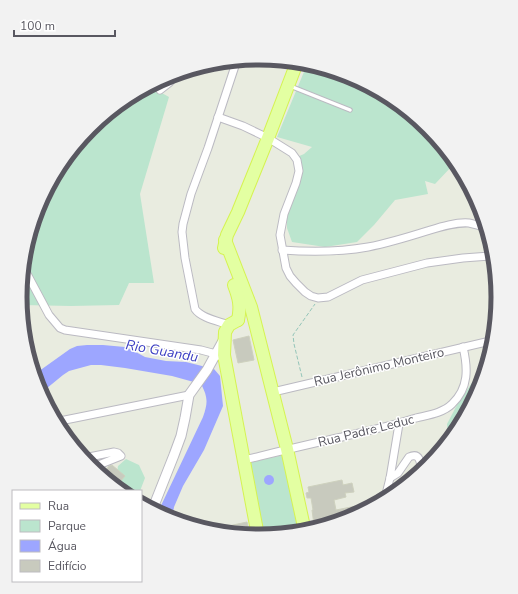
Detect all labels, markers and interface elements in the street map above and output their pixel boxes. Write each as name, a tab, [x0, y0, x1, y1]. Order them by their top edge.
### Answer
scale bar	[14, 12, 115, 38]
text: 100 m	[20, 18, 55, 34]
water label: Rio Guandu	[124, 335, 200, 367]
street label: Rua Jerônimo Monteiro	[312, 343, 446, 391]
street label: Rua Padre Leduc	[316, 410, 416, 452]
legend	[12, 490, 142, 582]
text: Rua	[48, 498, 69, 514]
text: Parque	[48, 518, 86, 534]
text: Água	[48, 538, 77, 554]
text: Edifício	[48, 558, 87, 574]

